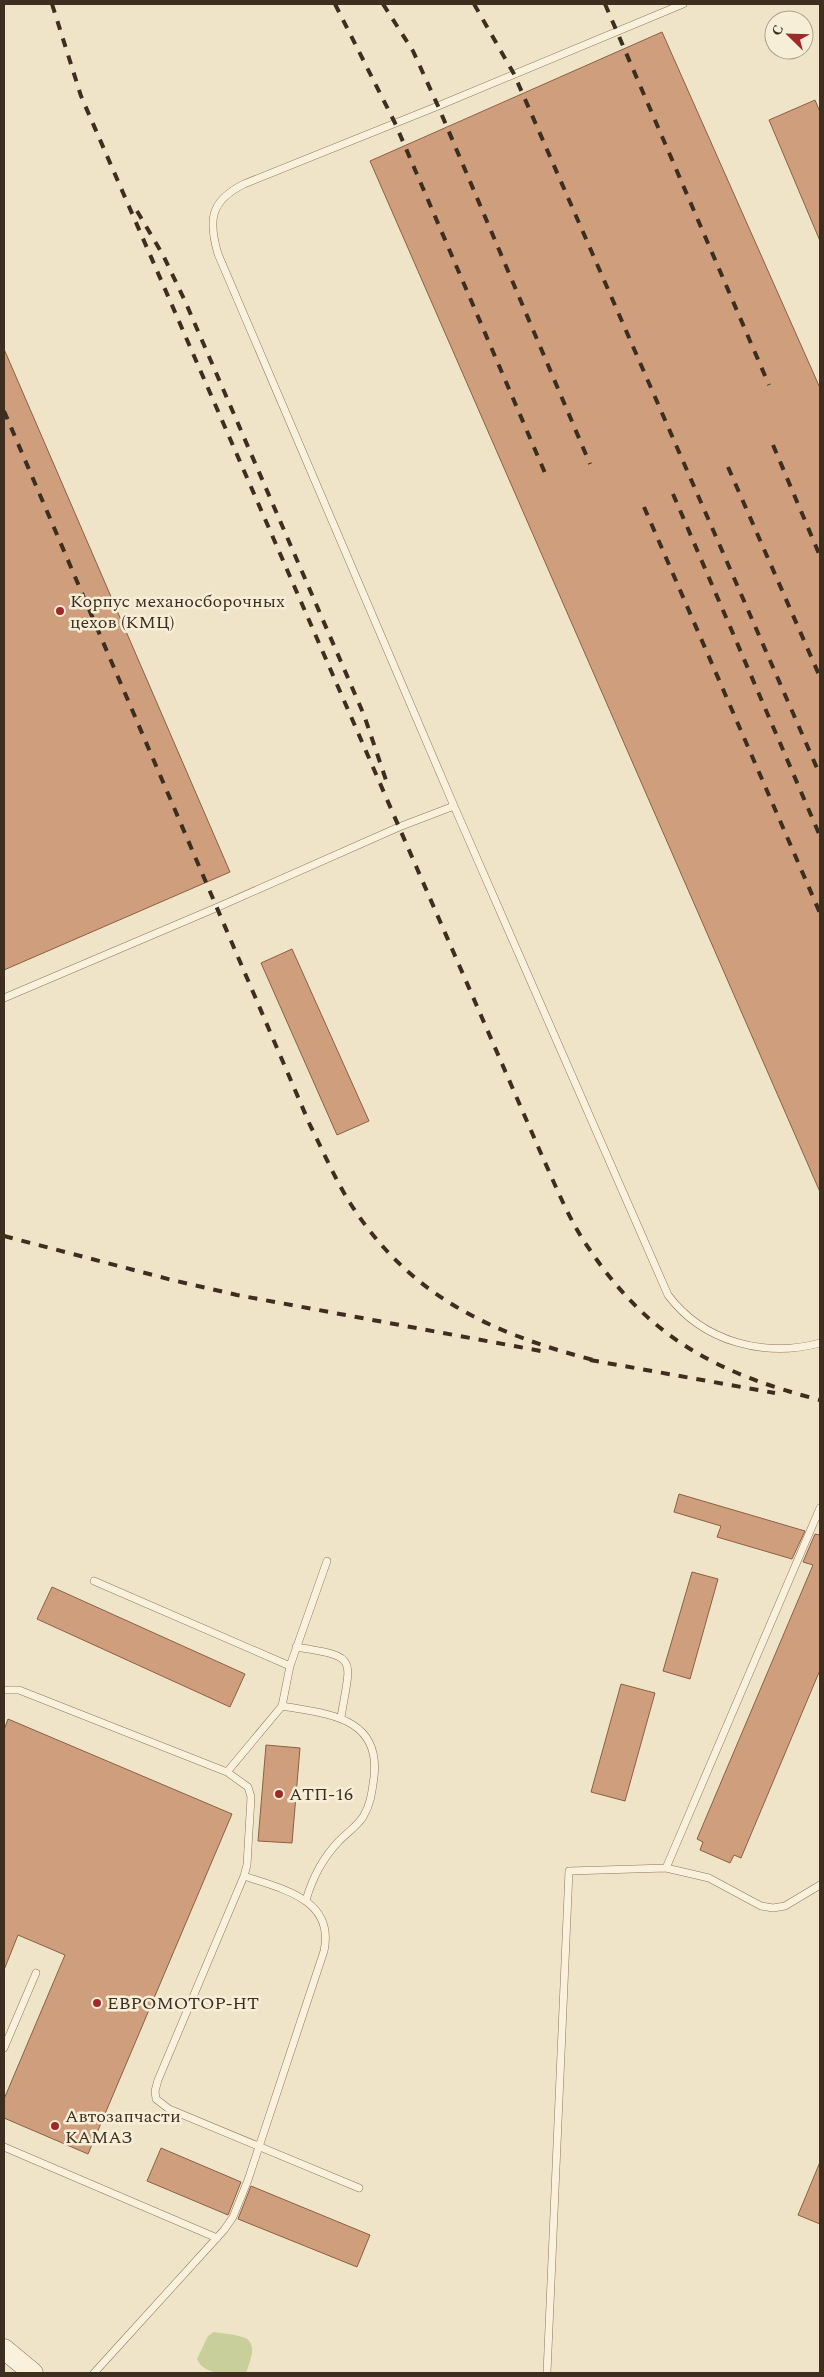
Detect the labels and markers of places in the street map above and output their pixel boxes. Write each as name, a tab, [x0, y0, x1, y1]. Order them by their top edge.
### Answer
place label: Корпус механосборочных цехов (КМЦ)	[70, 588, 285, 636]
marker: Корпус механосборочных цехов (КМЦ)	[54, 605, 66, 617]
place label: АТП-16	[289, 1781, 353, 1808]
marker: АТП-16	[273, 1788, 285, 1800]
place label: ЕВРОМОТОР-НТ	[107, 1990, 259, 2017]
marker: ЕВРОМОТОР-НТ	[91, 1997, 103, 2009]
place label: Автозапчасти КАМАЗ	[65, 2103, 181, 2151]
marker: Автозапчасти КАМАЗ	[49, 2120, 61, 2132]

